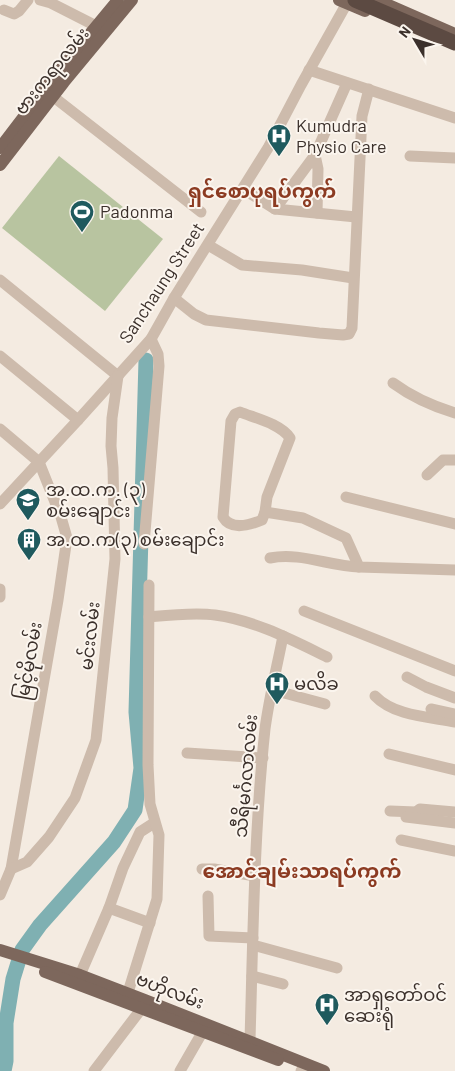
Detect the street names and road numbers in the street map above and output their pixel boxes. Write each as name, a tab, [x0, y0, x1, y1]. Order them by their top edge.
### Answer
street label: ဗားကရာလမ်း	[9, 22, 97, 122]
street label: Sanchaung Street	[114, 218, 208, 347]
street label: မင်းလမ်း	[73, 600, 104, 671]
street label: မြင့်မိုလမ်း	[8, 620, 51, 702]
street label: သီရိမင်္ဂလာလမ်း	[227, 713, 266, 839]
street label: ဗဟိုလမ်း	[131, 965, 208, 1018]

